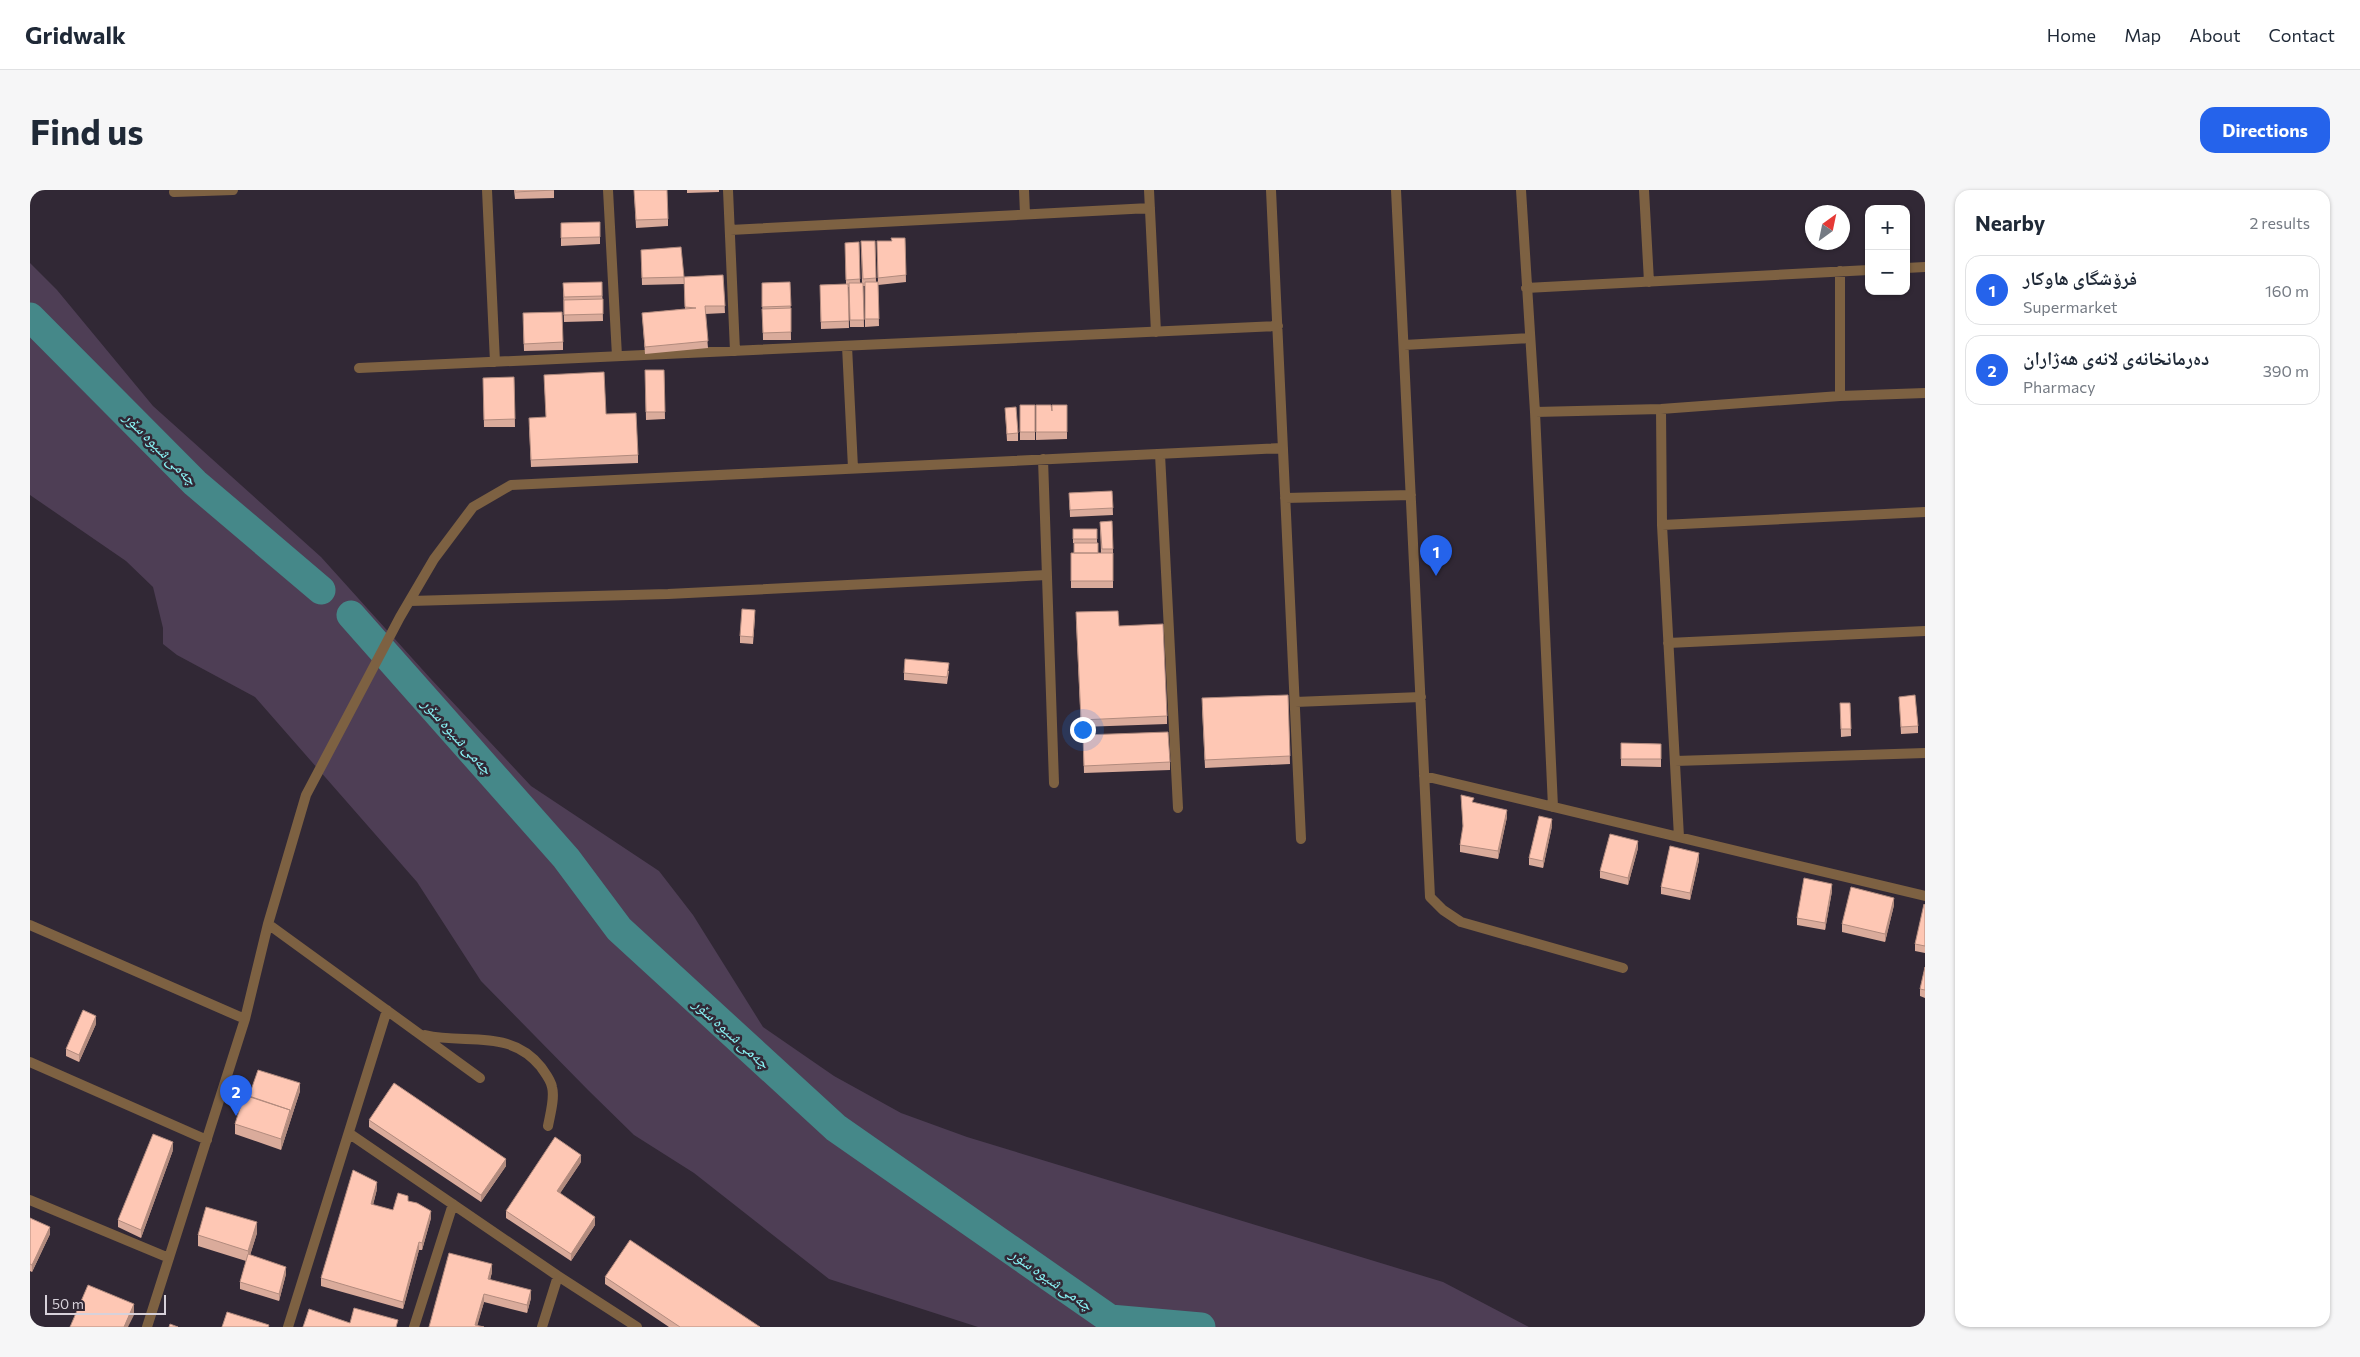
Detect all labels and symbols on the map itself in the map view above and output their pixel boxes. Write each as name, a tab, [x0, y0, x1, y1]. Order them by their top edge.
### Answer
north arrow	[1805, 205, 1850, 250]
water label: چەمی شیوە سۆر	[118, 406, 203, 490]
pin: 1	[1420, 535, 1452, 576]
water label: چەمی شیوە سۆر	[417, 693, 498, 780]
your location	[1070, 717, 1096, 743]
water label: چەمی شیوە سۆر	[688, 993, 775, 1074]
pin: 2	[220, 1075, 252, 1116]
water label: چەمی شیوە سۆر	[1005, 1243, 1098, 1316]
scale bar	[45, 1292, 166, 1315]

